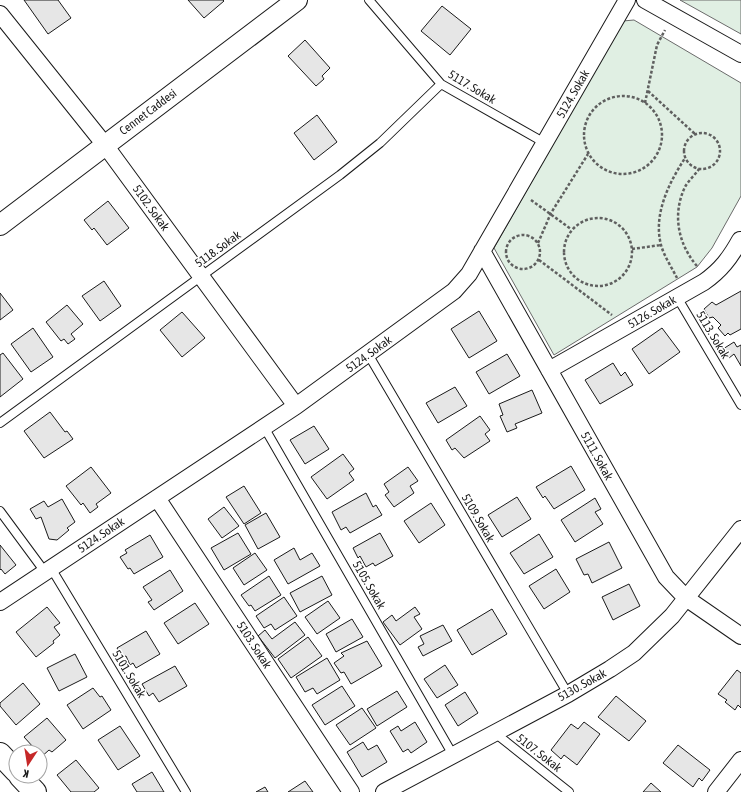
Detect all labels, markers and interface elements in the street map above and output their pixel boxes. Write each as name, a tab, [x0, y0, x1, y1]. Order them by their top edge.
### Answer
street label: 5117. Sokak	[446, 67, 499, 107]
street label: 5124. Sokak	[554, 67, 593, 121]
street label: Cennet Caddesi	[117, 86, 179, 138]
street label: 5102. Sokak	[130, 182, 173, 234]
street label: 5118. Sokak	[192, 227, 244, 270]
street label: 5126. Sokak	[625, 292, 679, 331]
street label: 5113. Sokak	[693, 309, 733, 362]
street label: 5124. Sokak	[343, 332, 395, 375]
street label: 5111. Sokak	[578, 429, 616, 483]
street label: 5109. Sokak	[459, 491, 498, 545]
street label: 5124. Sokak	[75, 514, 128, 556]
street label: 5105. Sokak	[350, 558, 389, 612]
street label: 5103. Sokak	[234, 619, 275, 672]
street label: 5101. Sokak	[109, 648, 149, 701]
street label: 5130. Sokak	[555, 666, 609, 704]
street label: 5107. Sokak	[514, 731, 565, 775]
north arrow	[8, 744, 48, 784]
text: K	[21, 767, 30, 780]

